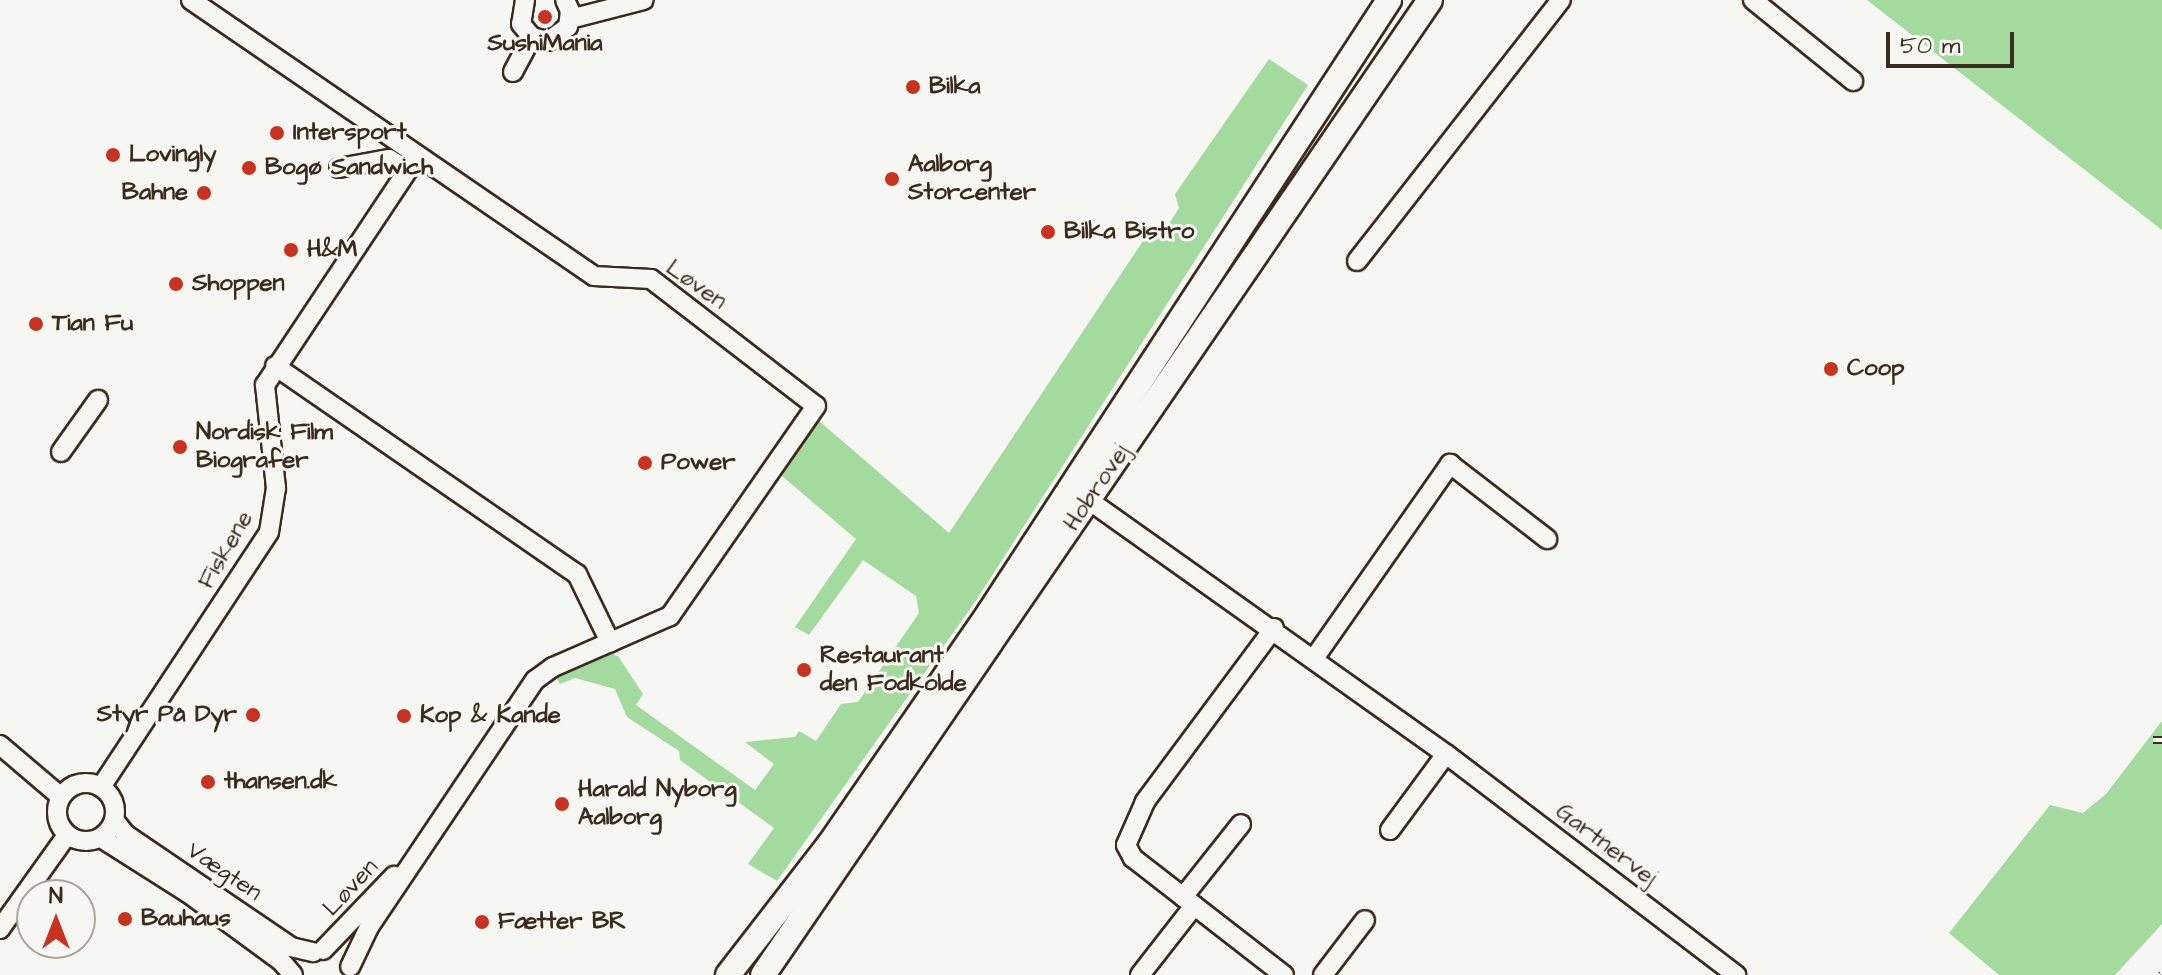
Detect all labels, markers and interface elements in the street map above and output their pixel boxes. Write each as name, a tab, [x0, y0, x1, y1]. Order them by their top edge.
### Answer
marker: SushiMania	[536, 8, 554, 26]
scale bar	[1890, 16, 2018, 66]
text: 50 m	[1900, 29, 1960, 63]
place label: SushiMania	[487, 30, 603, 58]
place label: Bilka	[929, 73, 980, 101]
marker: Bilka	[904, 78, 922, 96]
place label: Intersport	[293, 119, 406, 147]
marker: Intersport	[268, 124, 286, 142]
place label: Lovingly	[129, 141, 217, 169]
marker: Lovingly	[104, 146, 122, 164]
place label: Aalborg Storcenter	[908, 151, 1036, 207]
place label: Bogø Sandwich	[265, 154, 433, 182]
marker: Bogø Sandwich	[240, 159, 258, 177]
marker: Aalborg Storcenter	[883, 170, 901, 188]
place label: Bahne	[122, 179, 188, 207]
marker: Bahne	[195, 184, 213, 202]
place label: Bilka Bistro	[1064, 218, 1194, 246]
marker: Bilka Bistro	[1039, 223, 1057, 241]
place label: H&M	[307, 236, 357, 264]
marker: H&M	[282, 241, 300, 259]
street label: Løven	[660, 254, 732, 316]
place label: Shoppen	[192, 270, 285, 298]
marker: Shoppen	[167, 275, 185, 293]
place label: Tian Fu	[52, 310, 133, 338]
marker: Tian Fu	[27, 315, 45, 333]
place label: Coop	[1847, 355, 1904, 383]
marker: Coop	[1822, 360, 1840, 378]
place label: Nordisk Film Biografer	[196, 419, 333, 475]
marker: Nordisk Film Biografer	[171, 438, 189, 456]
street label: Hobrovej	[1058, 439, 1136, 537]
place label: Power	[661, 449, 735, 477]
marker: Power	[636, 454, 654, 472]
street label: Fiskene	[192, 506, 260, 594]
place label: Restaurant den Fodkolde	[820, 642, 967, 698]
marker: Restaurant den Fodkolde	[795, 661, 813, 679]
place label: Styr På Dyr	[97, 701, 237, 729]
place label: Kop & Kande	[420, 702, 561, 730]
marker: Styr På Dyr	[244, 706, 262, 724]
marker: Kop & Kande	[395, 707, 413, 725]
place label: thansen.dk	[224, 768, 337, 796]
marker: thansen.dk	[199, 773, 217, 791]
place label: Harald Nyborg Aalborg	[578, 776, 737, 832]
marker: Harald Nyborg Aalborg	[553, 795, 571, 813]
street label: Gartnervej	[1550, 797, 1662, 893]
street label: Vægten	[181, 836, 267, 908]
street label: Løven	[317, 853, 385, 923]
north arrow	[16, 879, 96, 959]
text: N	[49, 881, 63, 912]
place label: Bauhaus	[141, 905, 231, 933]
place label: Fætter BR	[498, 908, 626, 936]
marker: Bauhaus	[116, 910, 134, 928]
marker: Fætter BR	[473, 913, 491, 931]

